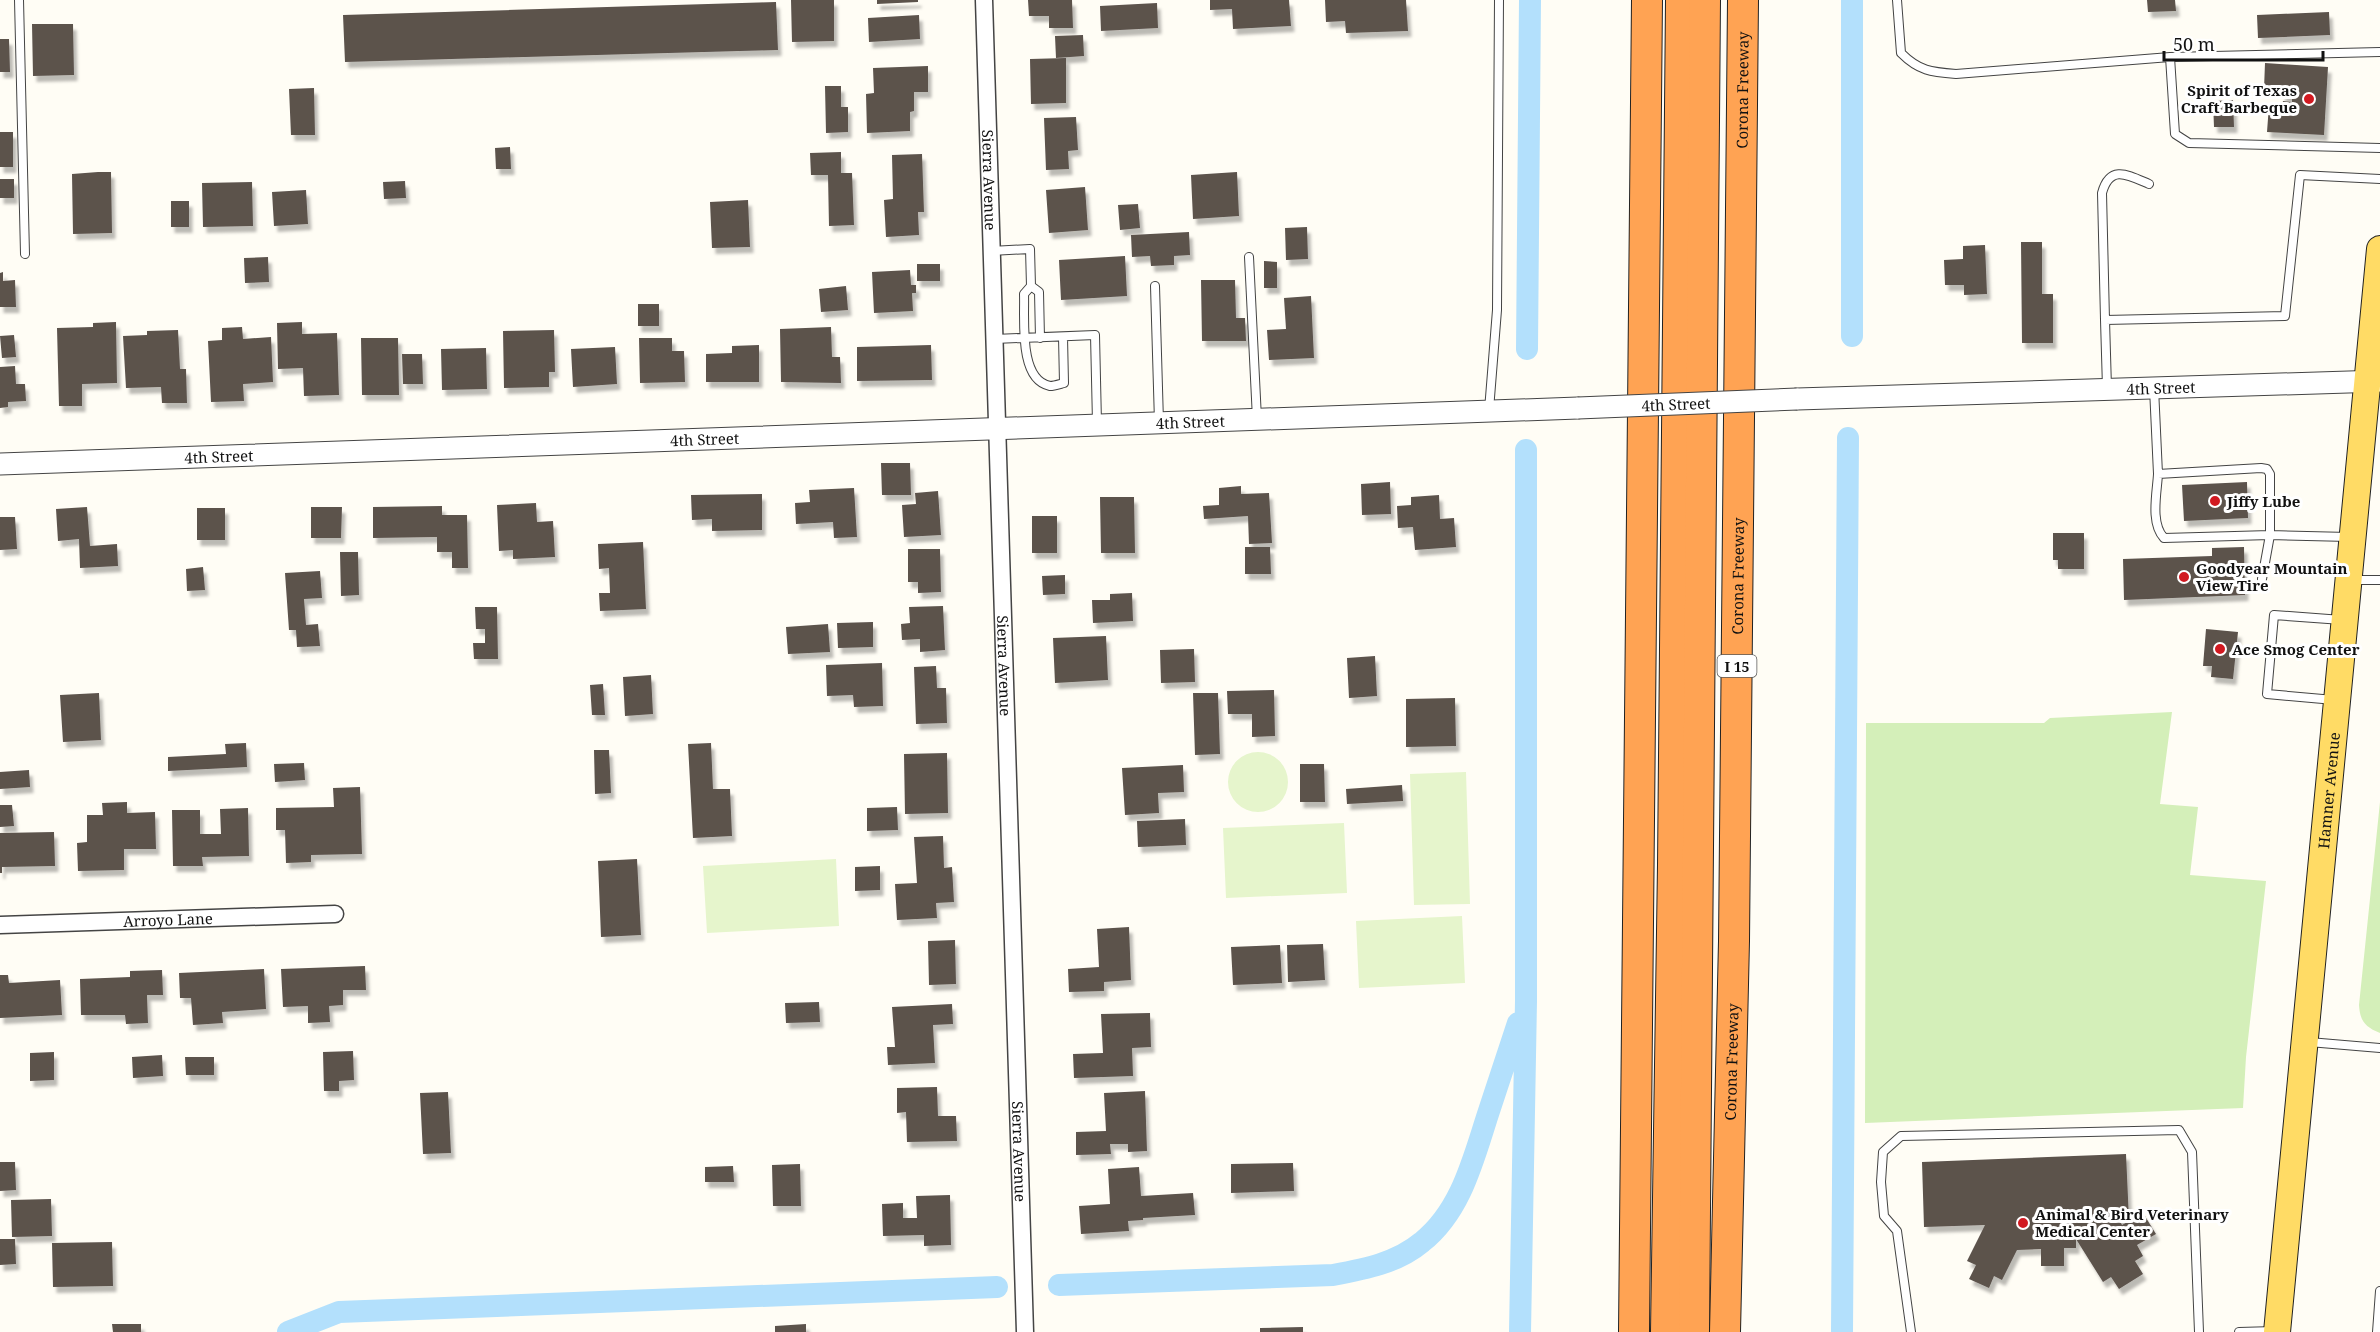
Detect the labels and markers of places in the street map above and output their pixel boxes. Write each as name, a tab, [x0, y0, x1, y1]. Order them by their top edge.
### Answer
place label: Spirit of Texas Craft Barbeque	[2181, 80, 2297, 117]
marker: Spirit of Texas Craft Barbeque	[2302, 92, 2316, 106]
place label: Jiffy Lube	[2226, 491, 2300, 511]
marker: Jiffy Lube	[2208, 494, 2222, 508]
place label: Goodyear Mountain View Tire	[2196, 558, 2348, 595]
marker: Goodyear Mountain View Tire	[2177, 570, 2191, 584]
place label: Ace Smog Center	[2232, 639, 2360, 659]
marker: Ace Smog Center	[2213, 642, 2227, 656]
place label: Animal & Bird Veterinary Medical Center	[2035, 1204, 2229, 1241]
marker: Animal & Bird Veterinary Medical Center	[2016, 1216, 2030, 1230]

